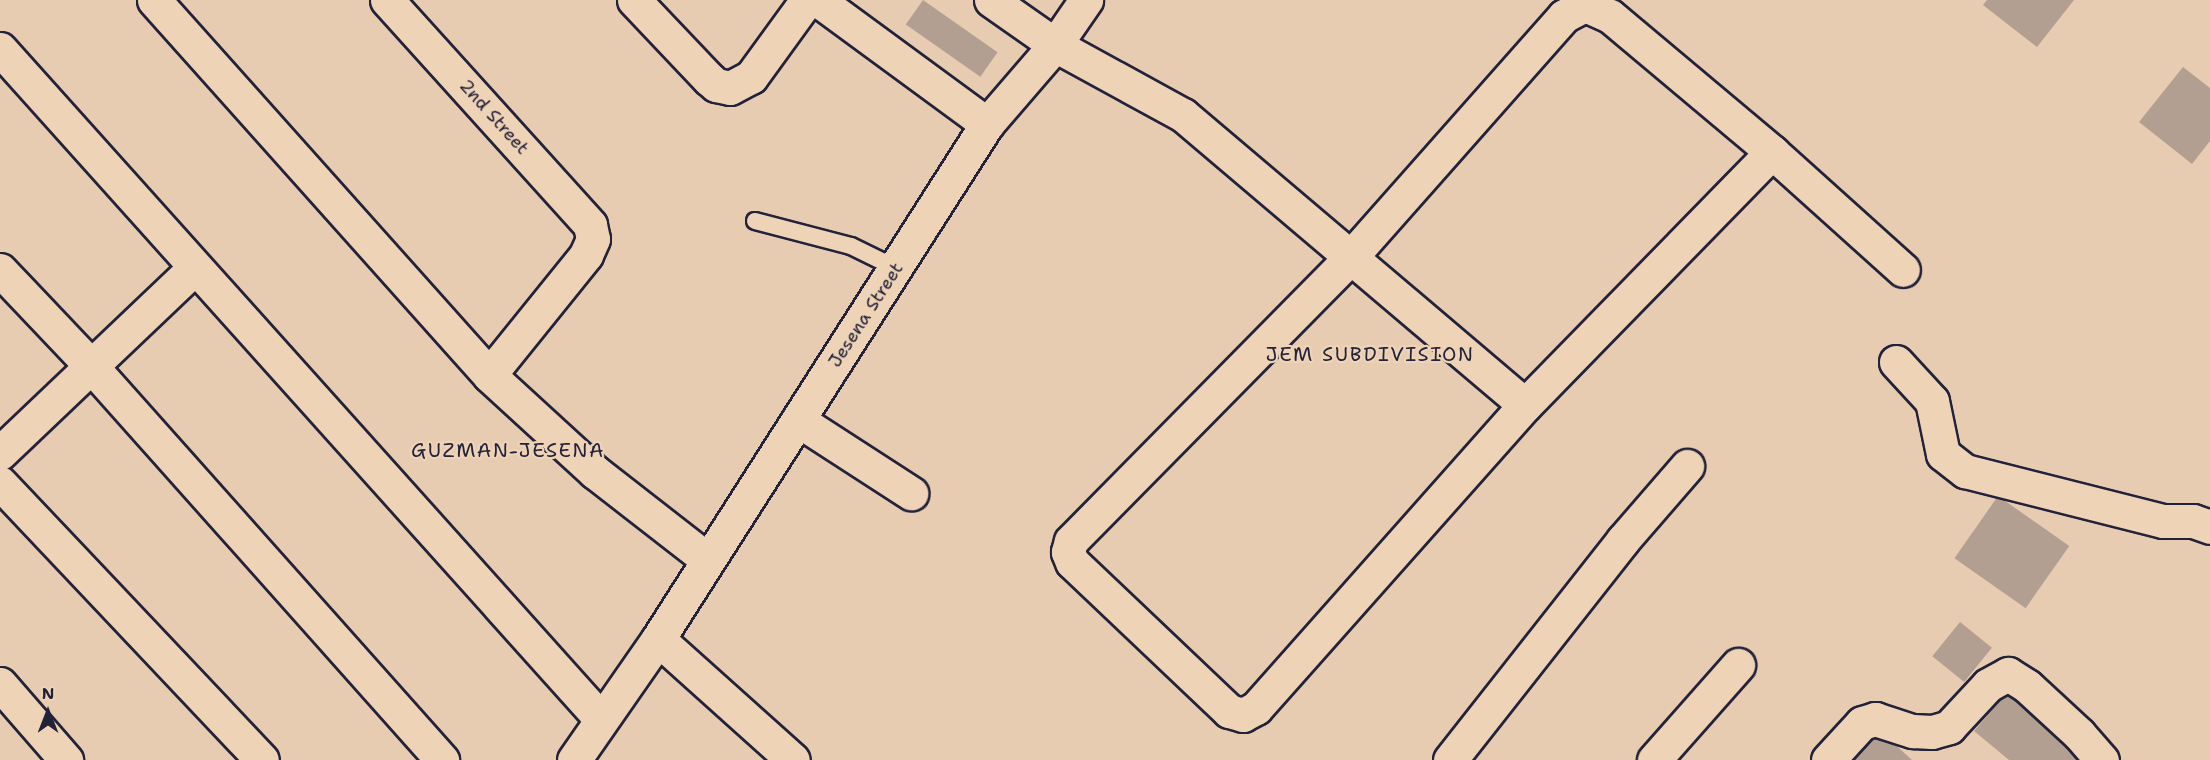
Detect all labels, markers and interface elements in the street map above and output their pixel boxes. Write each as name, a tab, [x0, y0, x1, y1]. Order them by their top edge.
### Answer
street label: 2nd Street	[455, 75, 533, 159]
street label: Jesena Street	[824, 259, 908, 371]
district label: JEM SUBDIVISION	[1266, 342, 1474, 366]
district label: GUZMAN-JESENA	[411, 438, 605, 462]
north arrow	[18, 682, 78, 742]
text: N	[42, 683, 54, 704]

